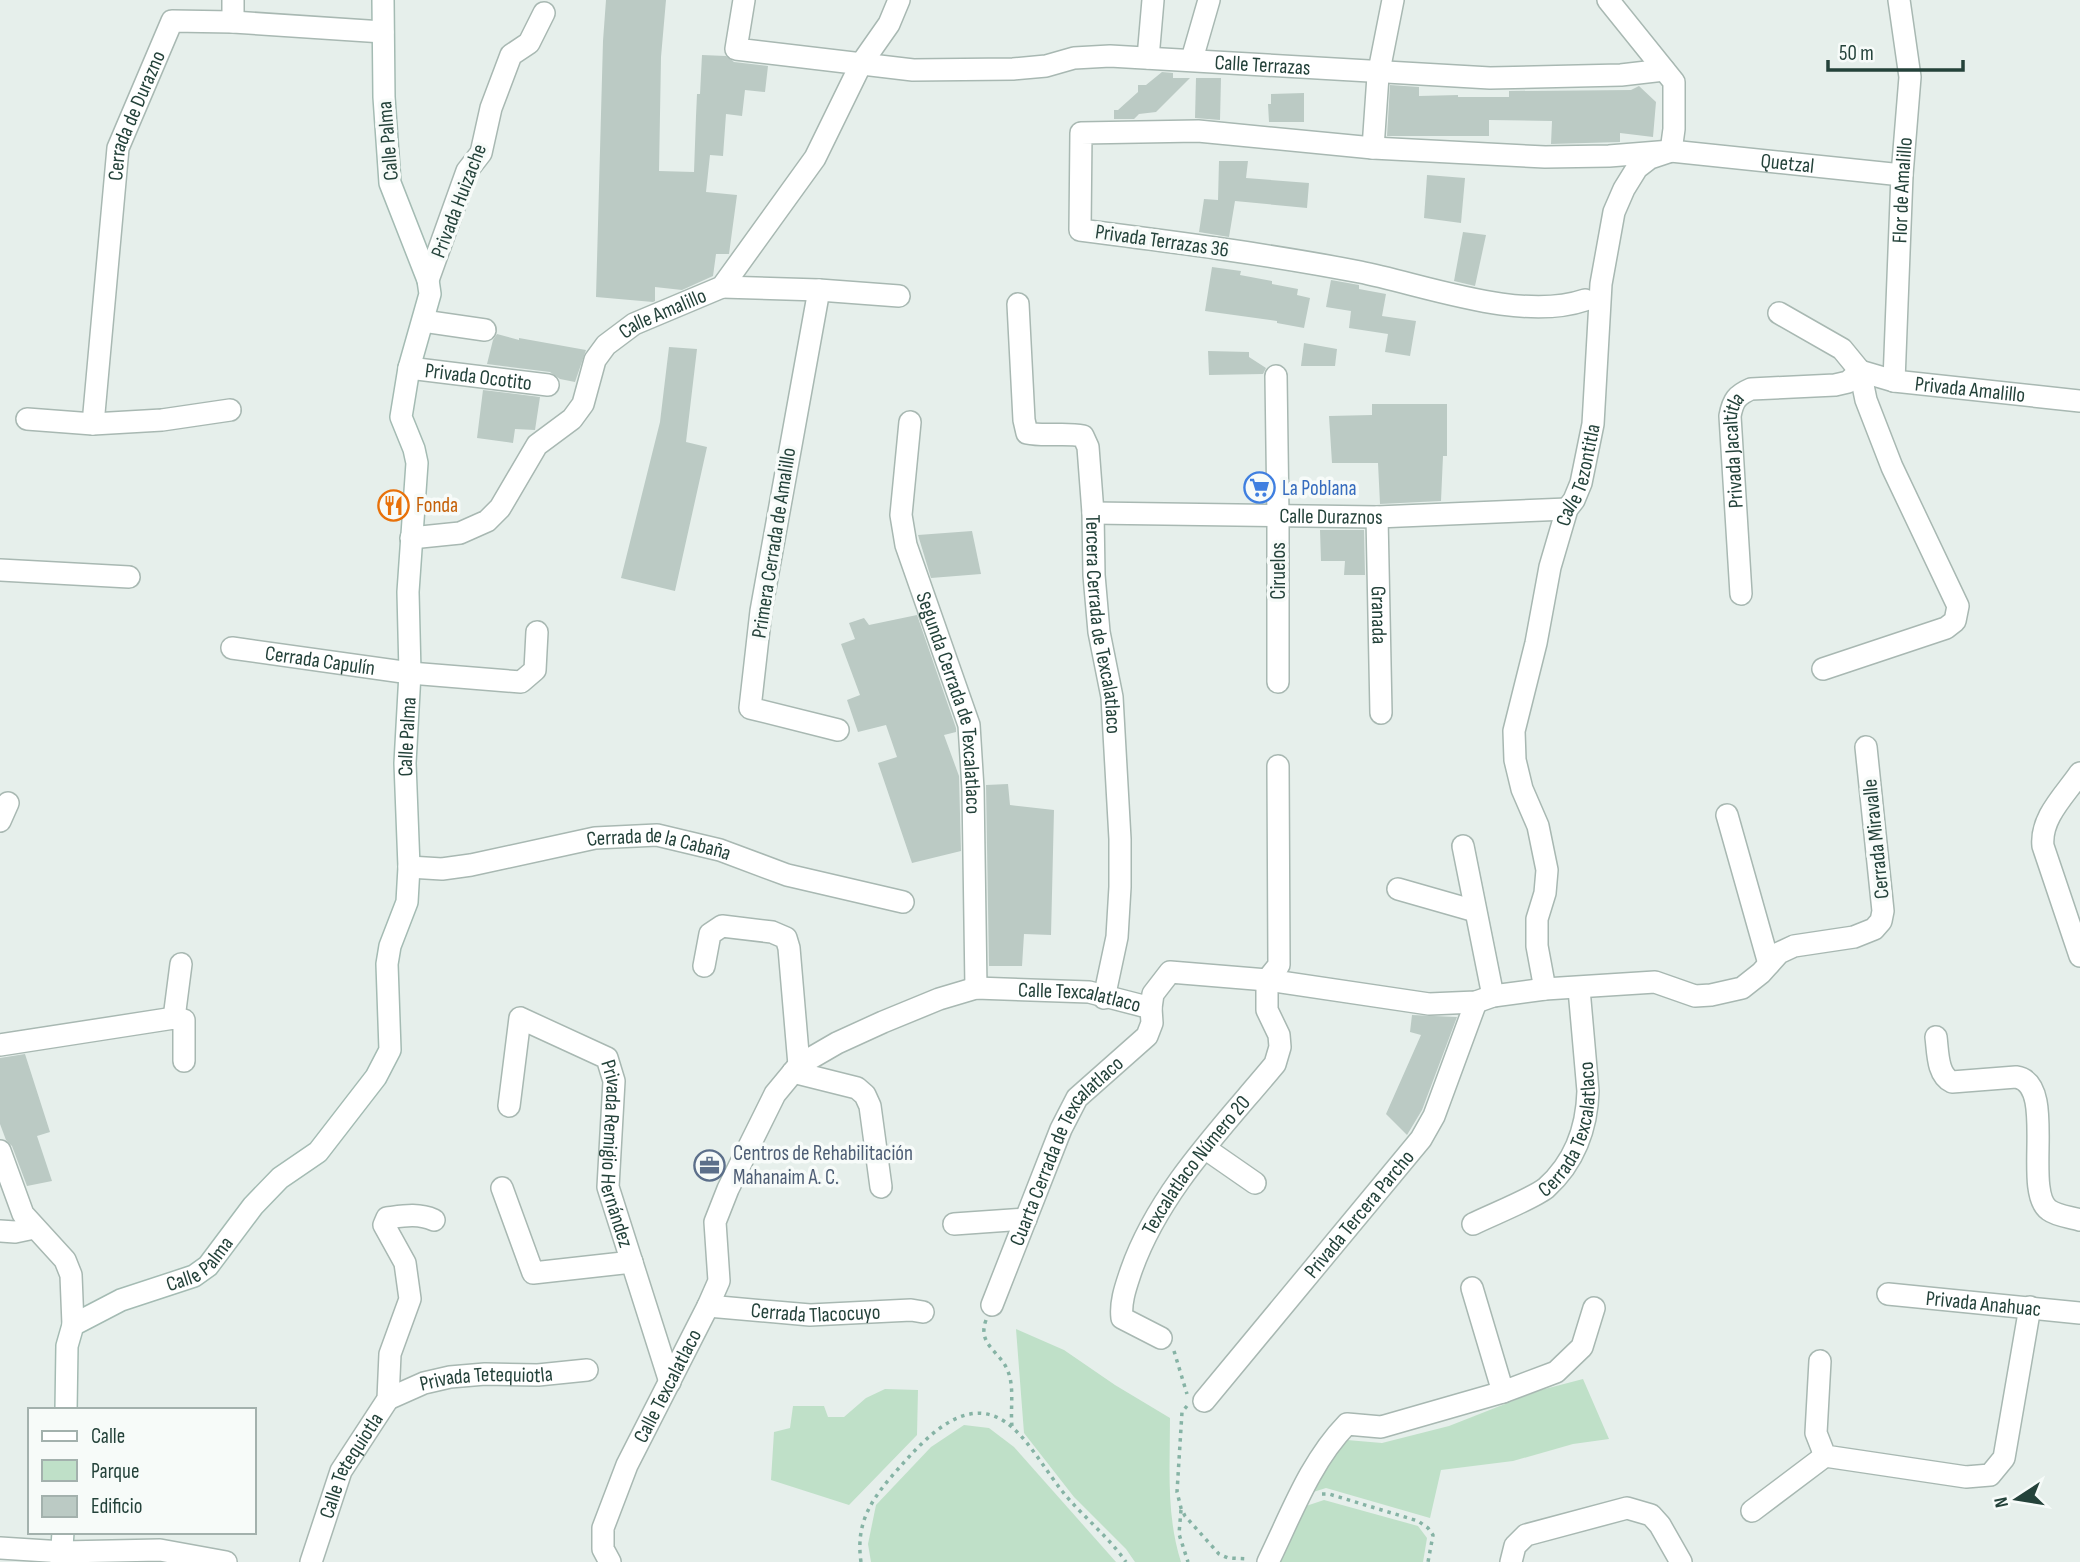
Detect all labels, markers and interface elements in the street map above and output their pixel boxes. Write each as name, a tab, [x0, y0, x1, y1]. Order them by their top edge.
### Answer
scale bar	[1828, 28, 1963, 72]
text: 50 m	[1839, 41, 1874, 66]
street label: Cerrada de Durazno	[103, 47, 170, 182]
street label: Calle Terrazas	[1214, 50, 1311, 80]
street label: Calle Palma	[372, 100, 404, 182]
street label: Flor de Amalillo	[1887, 136, 1918, 244]
street label: Privada Huizache	[426, 141, 492, 261]
street label: Quetzal	[1759, 148, 1815, 178]
street label: Privada Terrazas 36	[1094, 219, 1230, 263]
street label: Calle Amalillo	[613, 283, 710, 344]
street label: Privada Ocotito	[424, 358, 533, 395]
street label: Privada Amalillo	[1914, 371, 2026, 408]
street label: Privada Jacaltitla	[1717, 387, 1749, 509]
street label: Calle Tezontitla	[1550, 422, 1605, 529]
street label: Primera Cerrada de Amalillo	[747, 446, 801, 640]
supermarket icon: La Poblana	[1242, 471, 1276, 505]
place label: La Poblana	[1282, 476, 1357, 501]
restaurant icon: Fonda	[376, 488, 410, 522]
place label: Fonda	[416, 493, 458, 518]
street label: Calle Duraznos	[1279, 503, 1383, 530]
street label: Tercera Cerrada de Texcalatlaco	[1081, 514, 1127, 735]
street label: Ciruelos	[1266, 542, 1291, 600]
street label: Granada	[1366, 586, 1392, 644]
street label: Segunda Cerrada de Texcalatlaco	[911, 588, 986, 814]
street label: Cerrada Capulín	[264, 640, 377, 680]
street label: Calle Palma	[392, 696, 421, 777]
street label: Cerrada Miravalle	[1857, 778, 1895, 900]
street label: Cerrada de la Cabaña	[584, 822, 735, 866]
street label: Calle Texcalatlaco	[1018, 977, 1144, 1017]
street label: Cuarta Cerrada de Texcalatlaco	[1004, 1051, 1128, 1249]
street label: Privada Remigio Hernández	[595, 1057, 639, 1251]
street label: Cerrada Texcalatlaco	[1533, 1061, 1601, 1202]
street label: Texcalatlaco Número 20	[1136, 1090, 1255, 1239]
place label: Centros de Rehabilitación Mahanaim A. C.	[733, 1141, 913, 1190]
street label: Privada Tercera Parcho	[1299, 1145, 1419, 1283]
office icon: Centros de Rehabilitación Mahanaim A. C.	[693, 1148, 727, 1182]
street label: Calle Palma	[163, 1231, 238, 1297]
street label: Privada Anahuac	[1925, 1285, 2042, 1322]
street label: Cerrada Tlacocuyo	[750, 1297, 881, 1328]
street label: Calle Texcalatlaco	[628, 1325, 707, 1447]
street label: Privada Tetequiotla	[417, 1361, 554, 1396]
legend	[28, 1408, 256, 1534]
street label: Calle Tetequiotla	[314, 1408, 388, 1521]
text: Calle	[91, 1424, 125, 1449]
text: Parque	[91, 1459, 139, 1484]
north arrow	[1982, 1464, 2052, 1534]
text: Edificio	[91, 1494, 142, 1519]
text: N	[1990, 1495, 2014, 1510]

